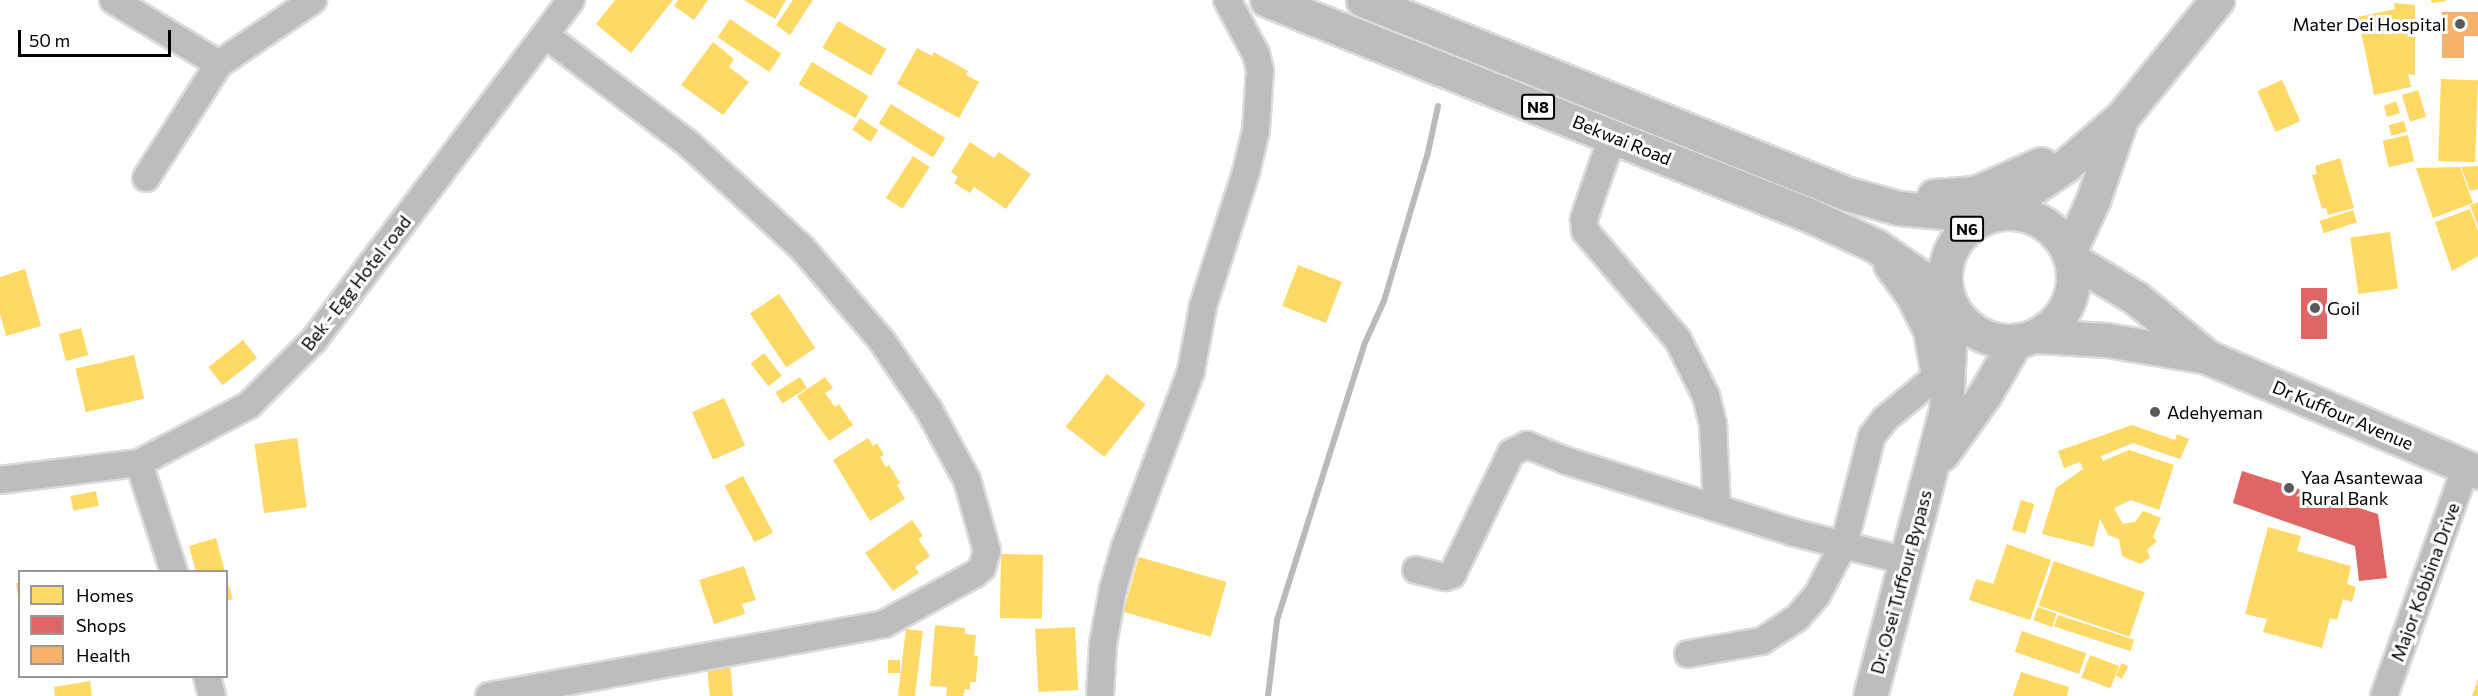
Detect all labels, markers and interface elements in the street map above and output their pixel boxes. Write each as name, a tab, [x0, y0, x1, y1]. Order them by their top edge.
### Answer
place label: Mater Dei Hospital	[2292, 13, 2446, 35]
marker: Mater Dei Hospital	[2451, 15, 2469, 33]
scale bar	[21, 18, 174, 56]
text: 50 m	[29, 29, 70, 51]
road number: N8	[1520, 94, 1556, 120]
street label: Bekwai Road	[1569, 110, 1675, 170]
street label: Bek - Egg Hotel road	[297, 211, 415, 355]
road number: N6	[1949, 216, 1985, 242]
place label: Goil	[2327, 297, 2360, 319]
marker: Goil	[2308, 301, 2322, 315]
street label: Dr Kuffour Avenue	[2269, 376, 2417, 454]
place label: Adehyeman	[2167, 401, 2263, 423]
marker: Adehyeman	[2148, 405, 2162, 419]
place label: Yaa Asantewaa Rural Bank	[2301, 467, 2423, 510]
marker: Yaa Asantewaa Rural Bank	[2282, 481, 2296, 495]
street label: Dr. Osei Tuffour Bypass	[1866, 488, 1936, 676]
street label: Major Kobbina Drive	[2386, 500, 2464, 664]
legend	[18, 570, 228, 678]
text: Homes	[76, 584, 134, 606]
text: Shops	[76, 614, 126, 636]
text: Health	[76, 644, 131, 666]

